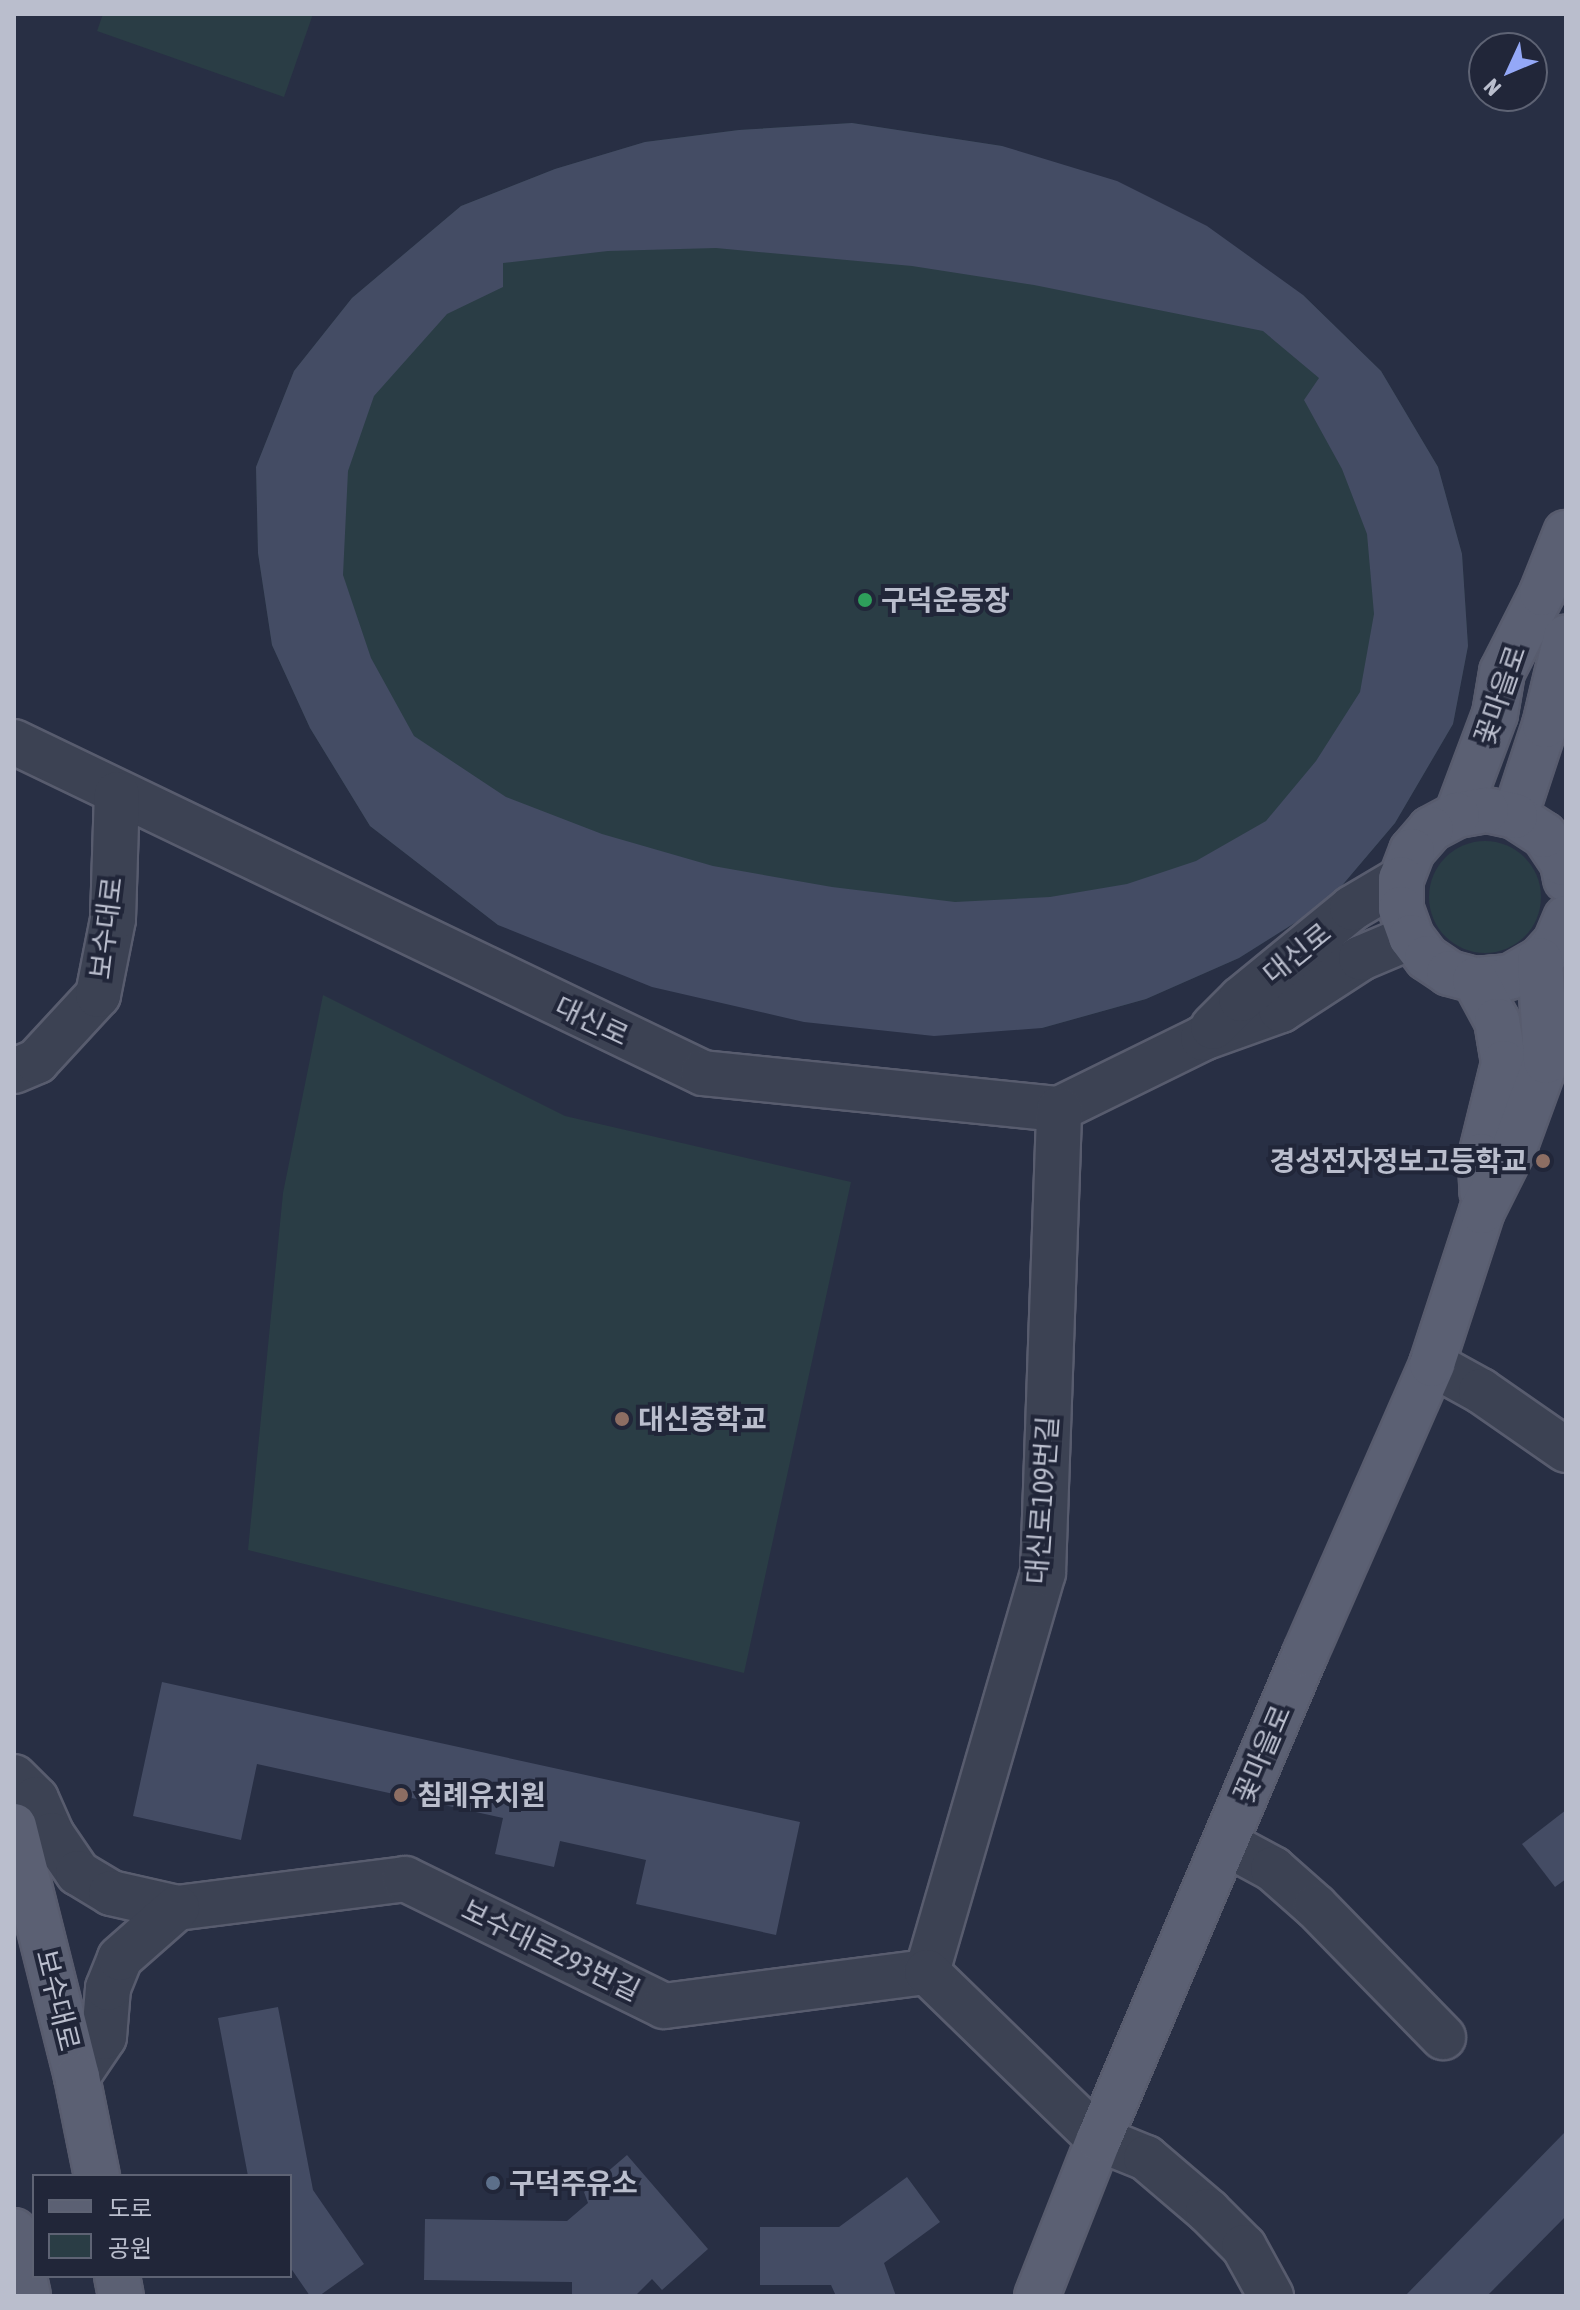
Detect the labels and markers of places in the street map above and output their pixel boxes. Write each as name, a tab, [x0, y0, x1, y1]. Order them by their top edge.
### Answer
place label: 구덕운동장	[881, 583, 1010, 617]
marker: 구덕운동장	[856, 591, 874, 609]
place label: 경성전자정보고등학교	[1269, 1144, 1527, 1178]
marker: 경성전자정보고등학교	[1534, 1152, 1552, 1170]
place label: 대신중학교	[638, 1402, 767, 1436]
marker: 대신중학교	[613, 1410, 631, 1428]
place label: 침례유치원	[417, 1778, 546, 1812]
marker: 침례유치원	[392, 1786, 410, 1804]
place label: 구덕주유소	[509, 2166, 638, 2200]
marker: 구덕주유소	[484, 2174, 502, 2192]

